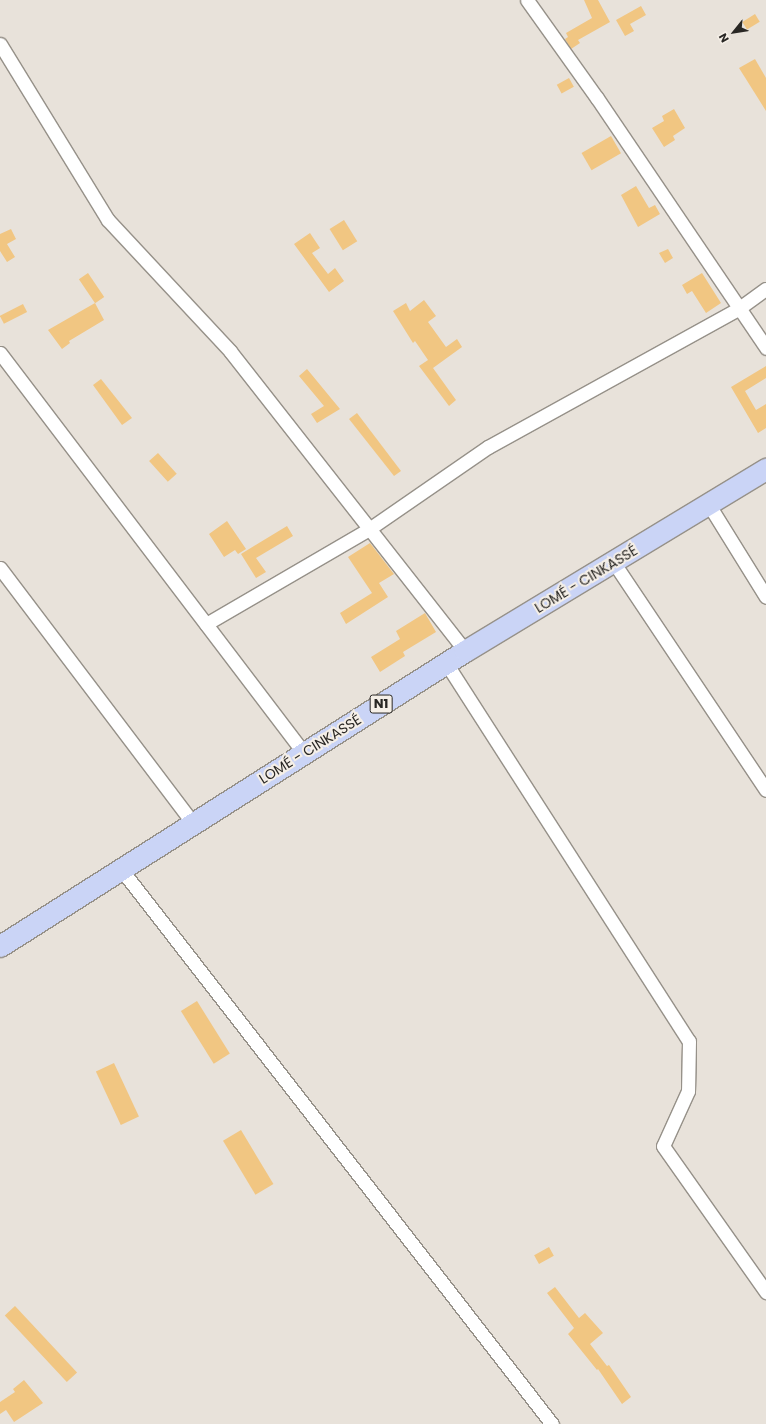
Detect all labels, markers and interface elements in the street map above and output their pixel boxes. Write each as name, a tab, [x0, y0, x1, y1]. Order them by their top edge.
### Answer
north arrow	[714, 12, 754, 52]
text: N	[715, 30, 733, 46]
street label: LOMÉ - CINKASSÉ	[532, 542, 640, 616]
road number: N1	[369, 693, 393, 715]
street label: LOMÉ - CINKASSÉ	[256, 711, 364, 787]

